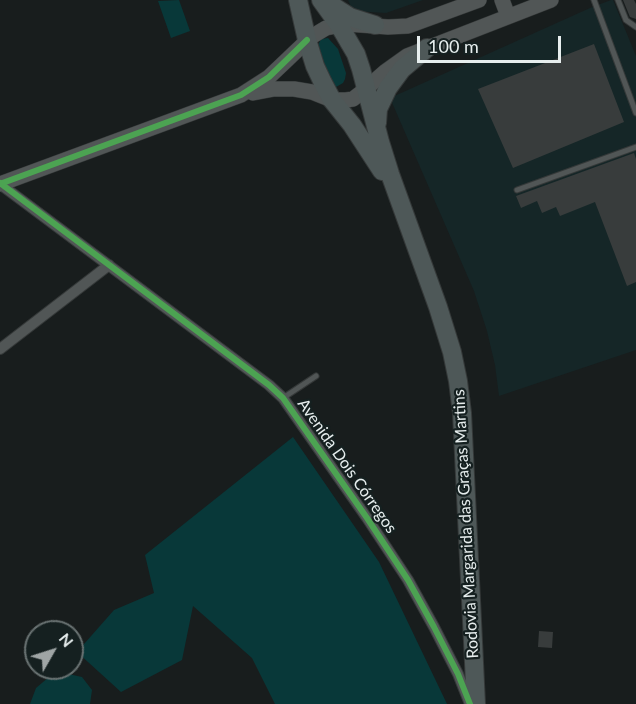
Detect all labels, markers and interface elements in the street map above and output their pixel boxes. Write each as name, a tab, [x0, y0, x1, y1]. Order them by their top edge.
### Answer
scale bar	[420, 24, 564, 62]
text: 100 m	[428, 35, 479, 57]
street label: Rodovia Margarida das Graças Martins	[449, 389, 483, 659]
street label: Avenida Dois Córregos	[293, 395, 401, 537]
north arrow	[24, 620, 84, 680]
text: N	[56, 629, 78, 650]

